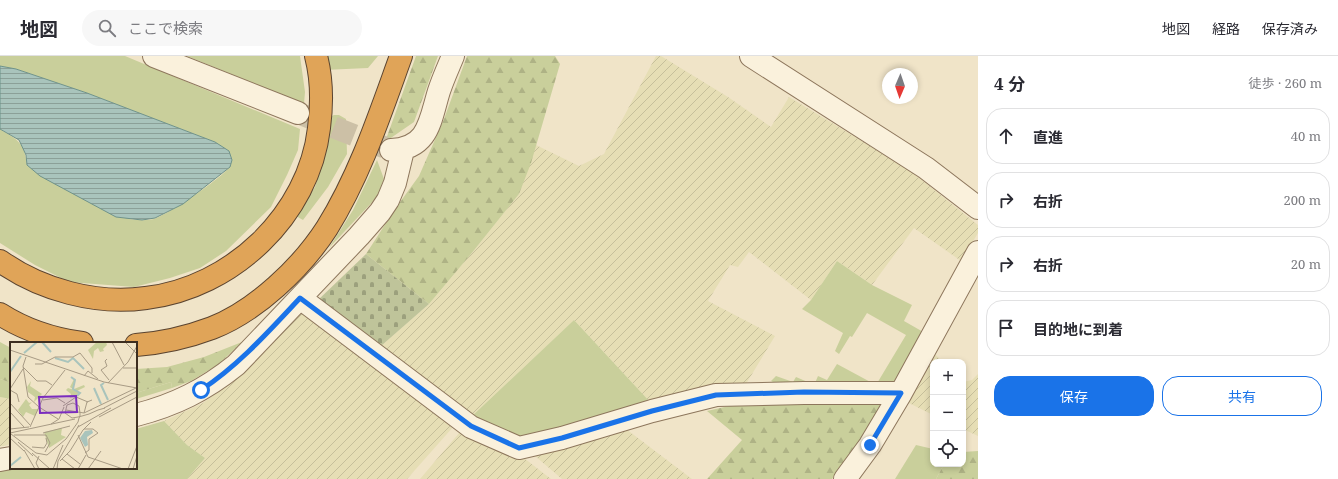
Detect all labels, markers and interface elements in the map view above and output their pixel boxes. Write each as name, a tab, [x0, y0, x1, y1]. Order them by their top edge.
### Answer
search box	[82, 10, 362, 46]
text: 地図	[20, 16, 58, 42]
icon: search	[96, 17, 118, 39]
text: ここで検索	[128, 18, 203, 38]
text: 地図	[1162, 19, 1190, 38]
text: 経路	[1212, 19, 1240, 38]
text: 保存済み	[1262, 19, 1318, 38]
north arrow	[882, 68, 918, 104]
text: 4 分	[994, 72, 1025, 95]
text: 徒歩 · 260 m	[1249, 74, 1322, 92]
icon: ahead	[995, 125, 1017, 147]
text: 直進	[1033, 127, 1063, 147]
text: 40 m	[1291, 127, 1321, 145]
icon: right	[995, 189, 1017, 211]
text: 右折	[1033, 191, 1063, 211]
text: 200 m	[1284, 191, 1321, 209]
icon: right	[995, 253, 1017, 275]
text: 右折	[1033, 255, 1063, 275]
text: 20 m	[1291, 255, 1321, 273]
icon: arrive	[995, 317, 1017, 339]
text: 目的地に到着	[1033, 319, 1123, 339]
inset map	[10, 342, 137, 469]
map controls	[930, 359, 966, 467]
button: +	[930, 359, 966, 395]
button: 保存	[994, 376, 1154, 416]
button: 共有	[1162, 376, 1322, 416]
route start	[192, 381, 210, 399]
button: −	[930, 395, 966, 431]
button: locate	[930, 431, 966, 467]
route end	[861, 436, 879, 454]

